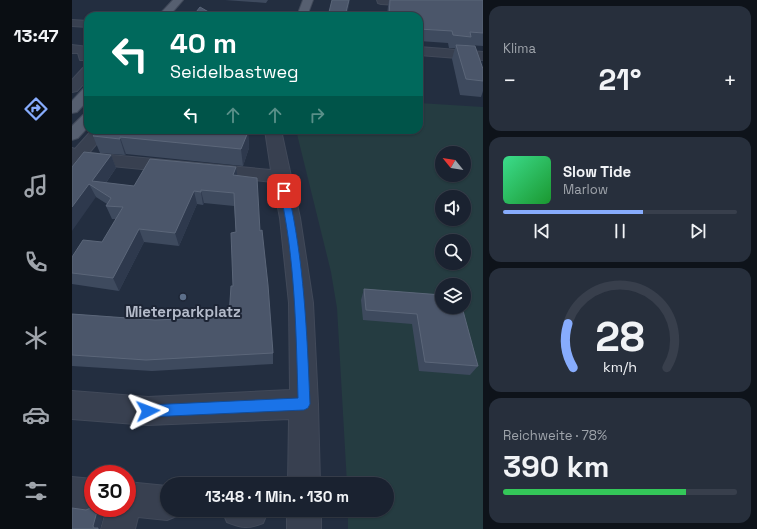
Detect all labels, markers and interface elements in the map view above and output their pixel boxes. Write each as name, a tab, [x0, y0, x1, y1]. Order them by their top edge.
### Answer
text: 13:47	[13, 24, 59, 47]
text: 40 m	[170, 25, 237, 61]
icon: left	[104, 28, 156, 80]
text: Klima	[503, 40, 536, 57]
text: Seidelbastweg	[170, 60, 299, 83]
text: 21°	[598, 60, 642, 99]
text: −	[503, 66, 517, 94]
text: +	[723, 66, 737, 94]
icon: directions	[22, 95, 50, 123]
icon: left	[180, 104, 202, 126]
icon: ahead	[222, 104, 244, 126]
icon: ahead	[264, 104, 286, 126]
icon: right	[306, 104, 328, 126]
north arrow	[435, 146, 471, 182]
map controls	[435, 146, 471, 314]
text: Slow Tide	[563, 162, 631, 181]
icon: music	[22, 172, 50, 200]
pin	[267, 174, 301, 208]
icon: arrive	[273, 180, 295, 202]
text: Marlow	[563, 181, 608, 198]
button: sound	[435, 190, 471, 226]
icon: previous	[531, 220, 553, 242]
icon: pause	[609, 220, 631, 242]
icon: next	[687, 220, 709, 242]
button: search	[435, 234, 471, 270]
icon: phone	[22, 248, 50, 276]
button: layers	[435, 278, 471, 314]
marker: Mieterparkplatz	[178, 292, 188, 302]
place label: Mieterparkplatz	[125, 302, 241, 321]
text: 28	[595, 310, 645, 363]
icon: climate	[22, 324, 50, 352]
text: km/h	[603, 357, 637, 375]
position arrow	[127, 390, 169, 432]
icon: car	[22, 401, 50, 429]
text: Reichweite · 78%	[503, 427, 607, 444]
text: 390 km	[503, 447, 609, 486]
speed limit sign: 30	[84, 465, 136, 517]
icon: filters	[22, 477, 50, 505]
text: 13:48 · 1 Min. · 130 m	[205, 487, 349, 506]

